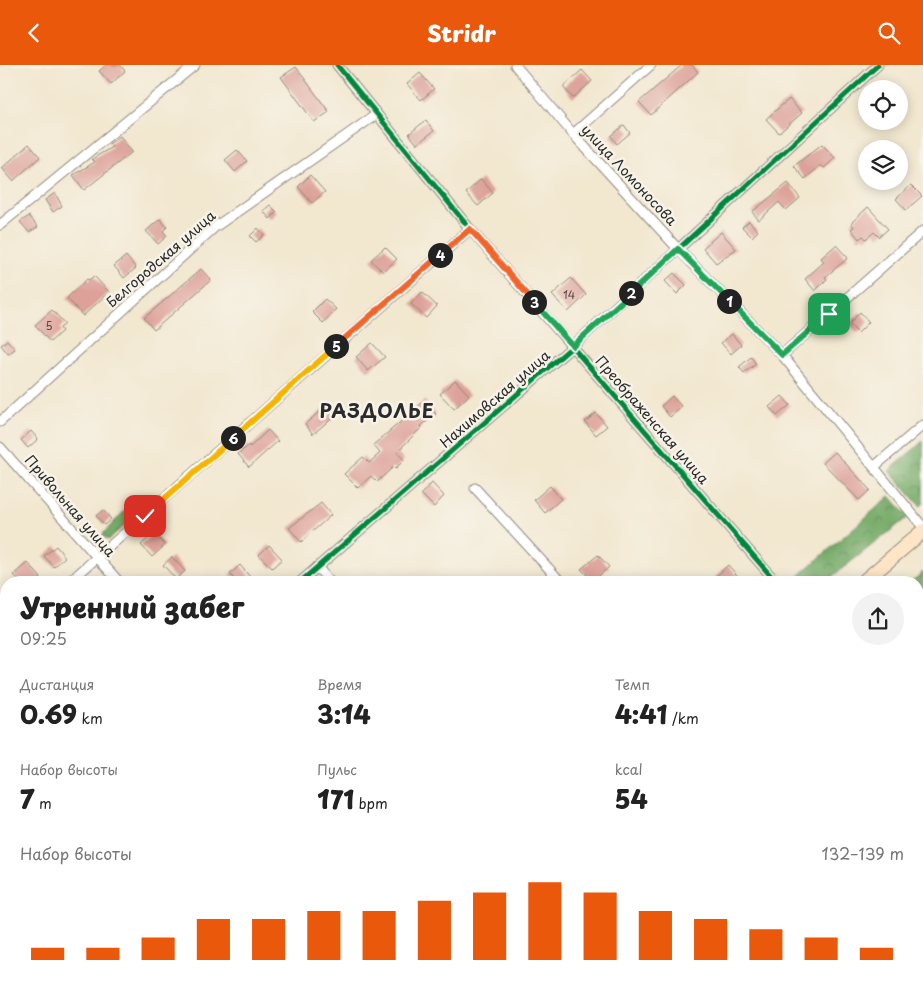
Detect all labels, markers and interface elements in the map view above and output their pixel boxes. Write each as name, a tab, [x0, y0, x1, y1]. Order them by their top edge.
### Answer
text: Stridr	[427, 16, 496, 49]
icon: back	[20, 19, 48, 47]
icon: search	[875, 19, 903, 47]
map controls	[858, 80, 908, 190]
button: locate	[858, 80, 908, 130]
street label: улица Ломоносова	[577, 119, 682, 230]
button: layers	[858, 140, 908, 190]
street label: Белгородская улица	[101, 205, 220, 312]
pin: 4	[428, 243, 452, 267]
text: 4	[436, 245, 445, 266]
pin: 2	[618, 281, 644, 305]
text: 2	[627, 283, 636, 304]
house number: 14	[563, 286, 575, 303]
pin: 3	[522, 289, 546, 315]
pin: 1	[716, 289, 742, 313]
text: 1	[726, 291, 733, 312]
text: 3	[530, 292, 539, 313]
pin	[808, 293, 850, 335]
icon: arrive	[815, 300, 843, 328]
house number: 5	[45, 317, 53, 334]
pin: 5	[324, 333, 348, 359]
text: 5	[332, 336, 341, 357]
street label: Нахимовская улица	[435, 345, 554, 452]
street label: Преображенская улица	[591, 351, 714, 489]
district label: РАЗДОЛЬЕ	[320, 396, 435, 424]
pin: 6	[220, 425, 246, 451]
text: 6	[229, 428, 238, 449]
street label: Привольная улица	[20, 450, 121, 561]
pin	[124, 495, 166, 537]
icon: check	[131, 502, 159, 530]
text: Утренний забег	[20, 585, 244, 628]
button: share	[852, 593, 904, 645]
text: 09:25	[20, 626, 67, 650]
text: Дистанция	[20, 674, 94, 695]
text: Время	[317, 674, 362, 695]
text: Темп	[615, 674, 650, 695]
text: 0.69	[20, 695, 77, 733]
text: 3:14	[317, 695, 371, 733]
text: 4:41	[615, 695, 667, 733]
text: km	[77, 708, 103, 729]
text: /km	[667, 708, 699, 729]
text: Набор высоты	[20, 759, 118, 780]
text: Пульс	[317, 759, 357, 780]
text: kcal	[615, 759, 643, 780]
text: 7	[20, 780, 34, 818]
text: 171	[317, 780, 354, 818]
text: 54	[615, 780, 648, 818]
text: m	[34, 793, 52, 814]
text: bpm	[354, 793, 388, 814]
text: Набор высоты	[20, 841, 132, 865]
text: 132–139 m	[822, 841, 904, 865]

